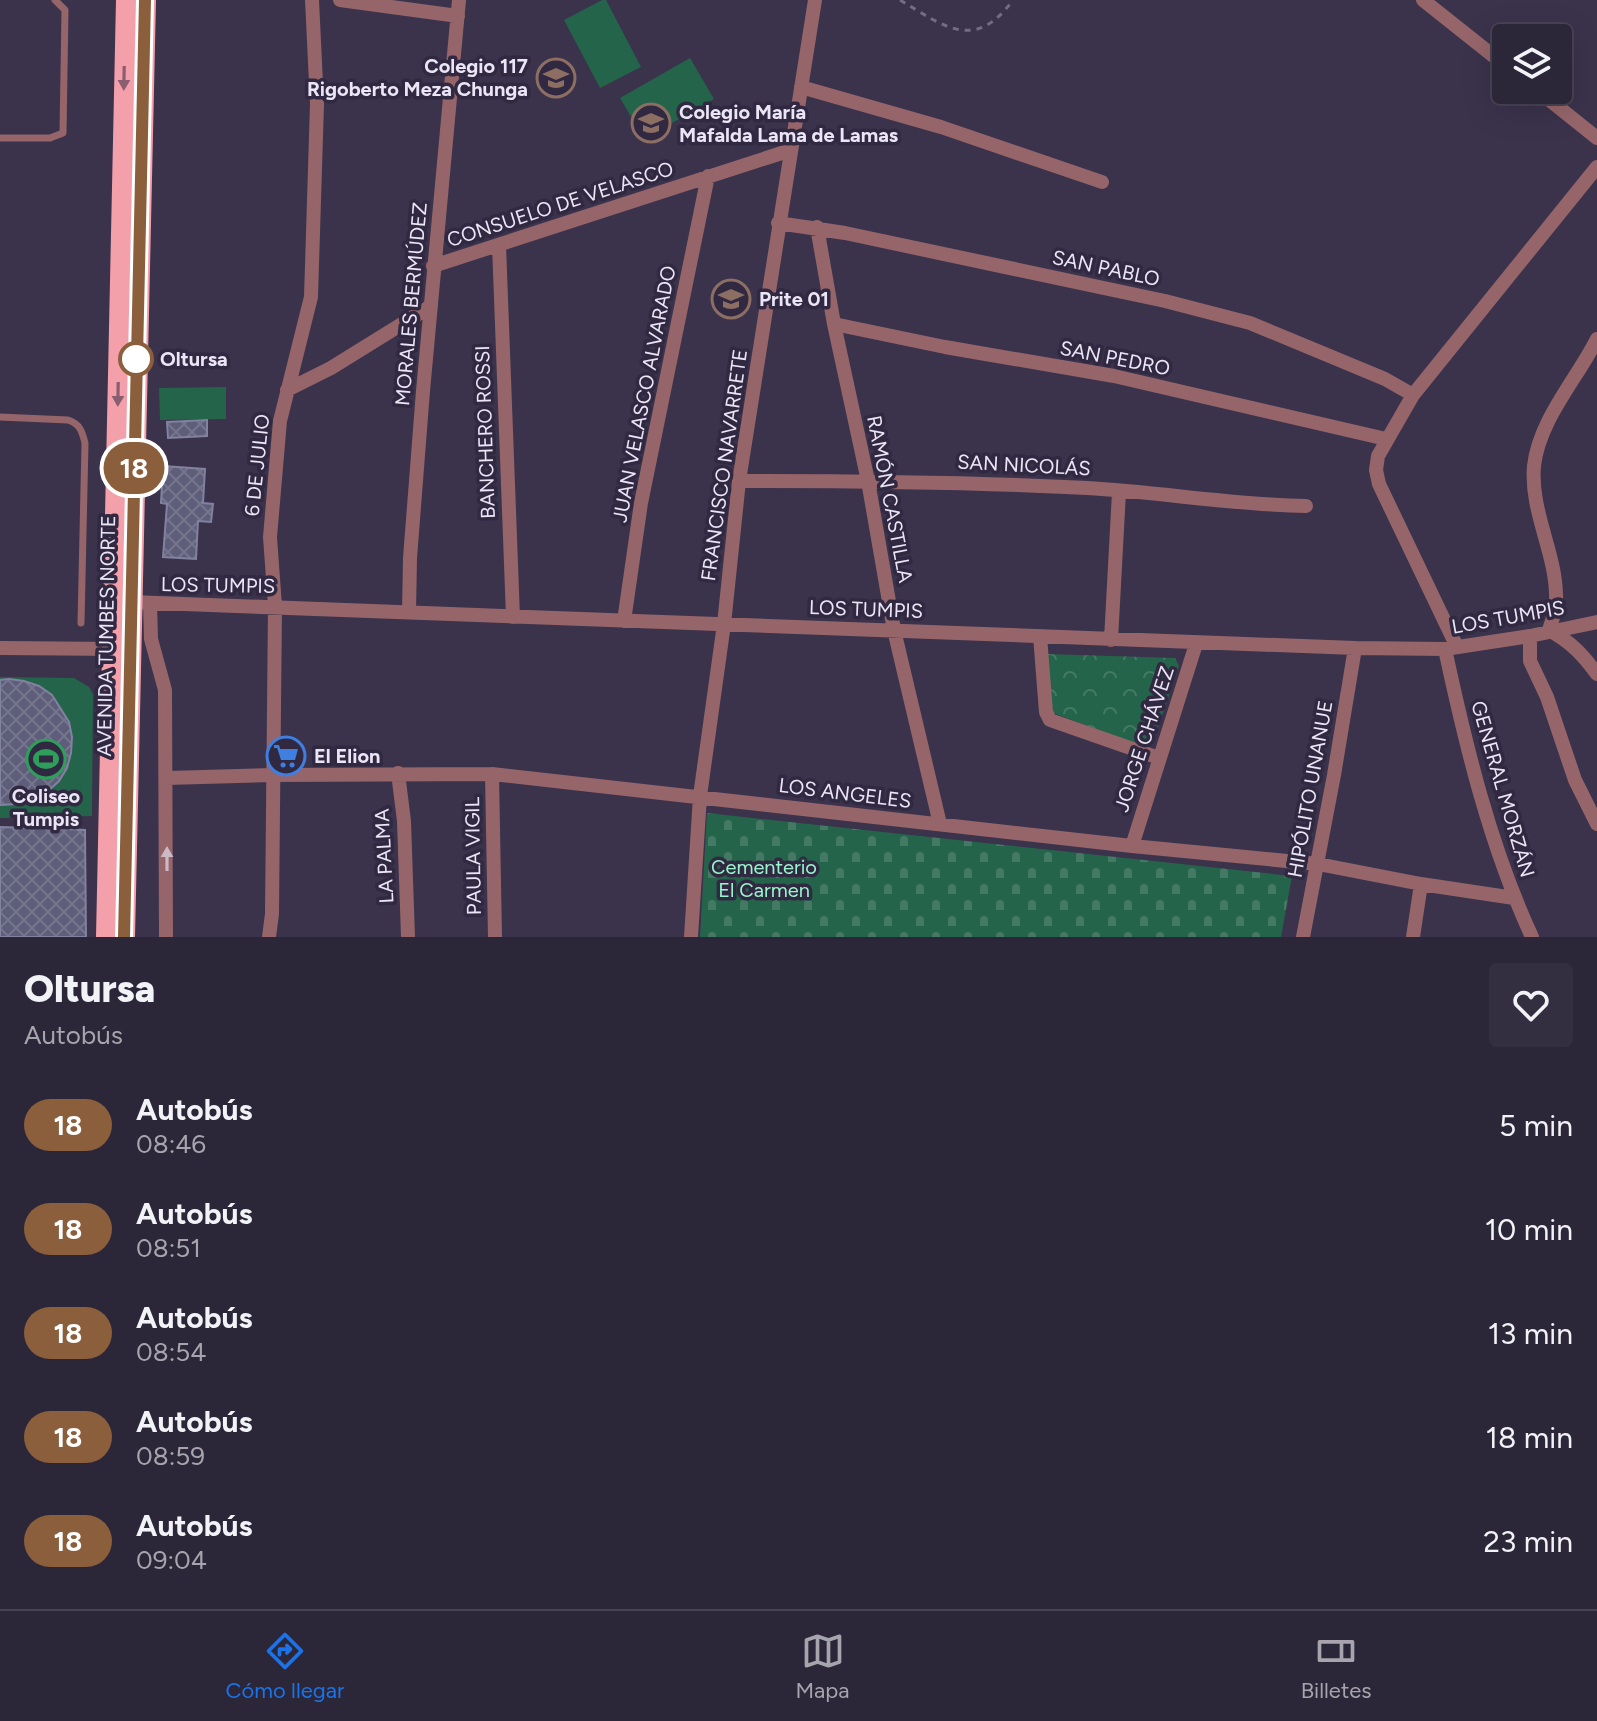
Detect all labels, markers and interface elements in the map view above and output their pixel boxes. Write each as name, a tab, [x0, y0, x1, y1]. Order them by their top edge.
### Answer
map controls	[1492, 24, 1572, 104]
button: layers	[1492, 24, 1572, 104]
place label: Colegio 117 Rigoberto Meza Chunga	[307, 54, 528, 101]
school or university icon: Colegio 117 Rigoberto Meza Chunga	[535, 57, 577, 99]
one-way arrow	[117, 66, 130, 91]
place label: Colegio María Mafalda Lama de Lamas	[679, 100, 898, 147]
school or university icon: Colegio María Mafalda Lama de Lamas	[630, 102, 672, 144]
street label: CONSUELO DE VELASCO	[444, 156, 676, 252]
street label: MORALES BERMÚDEZ	[390, 201, 432, 407]
street label: SAN PABLO	[1050, 245, 1162, 291]
street label: JUAN VELASCO ALVARADO	[607, 264, 681, 524]
school or university icon: Prite 01	[710, 278, 752, 320]
place label: Prite 01	[759, 287, 829, 311]
street label: SAN PEDRO	[1058, 336, 1172, 380]
marker: Oltursa	[119, 342, 153, 376]
street label: BANCHERO ROSSI	[470, 345, 500, 519]
place label: Oltursa	[160, 347, 228, 371]
street label: FRANCISCO NAVARRETE	[696, 348, 752, 582]
one-way arrow	[111, 382, 124, 407]
street label: 6 DE JULIO	[240, 413, 274, 517]
street label: RAMÓN CASTILLA	[862, 413, 918, 585]
line badge: 18	[98, 442, 170, 494]
street label: SAN NICOLÁS	[957, 450, 1091, 480]
text: 18	[120, 451, 148, 485]
street label: AVENIDA TUMBES NORTE	[92, 515, 120, 757]
street label: LOS TUMPIS	[161, 572, 275, 598]
street label: LOS TUMPIS	[809, 595, 923, 623]
street label: LOS TUMPIS	[1450, 595, 1566, 639]
street label: JORGE CHÁVEZ	[1109, 663, 1179, 815]
street label: GENERAL MORZÁN	[1466, 698, 1540, 880]
street label: HIPÓLITO UNANUE	[1283, 699, 1337, 879]
supermarket icon: El Elion	[265, 735, 307, 777]
sports icon: Coliseo Tumpis	[25, 738, 67, 780]
place label: El Elion	[314, 744, 380, 768]
street label: LOS ANGELES	[777, 773, 913, 813]
place label: Coliseo Tumpis	[12, 784, 81, 831]
street label: PAULA VIGIL	[460, 796, 486, 915]
street label: LA PALMA	[370, 808, 398, 904]
one-way arrow	[161, 846, 173, 871]
park label: Cementerio El Carmen	[711, 855, 817, 902]
button: heart	[1489, 963, 1573, 1047]
text: Oltursa	[24, 966, 155, 1012]
text: Autobús	[24, 1019, 123, 1051]
text: Autobús	[136, 1091, 253, 1128]
text: 5 min	[1499, 1107, 1573, 1144]
text: 18	[54, 1108, 82, 1142]
text: 08:46	[136, 1128, 206, 1160]
text: Autobús	[136, 1195, 253, 1232]
text: 10 min	[1485, 1211, 1573, 1248]
text: 18	[54, 1212, 82, 1246]
text: 08:51	[136, 1232, 201, 1264]
text: Autobús	[136, 1299, 253, 1336]
text: 13 min	[1488, 1315, 1573, 1352]
text: 18	[54, 1316, 82, 1350]
text: 08:54	[136, 1336, 206, 1368]
text: Autobús	[136, 1403, 253, 1440]
text: 18 min	[1486, 1419, 1573, 1456]
text: 18	[54, 1420, 82, 1454]
text: 08:59	[136, 1440, 205, 1472]
text: Autobús	[136, 1507, 253, 1544]
text: 23 min	[1483, 1523, 1573, 1560]
text: 18	[54, 1524, 82, 1558]
text: 09:04	[136, 1544, 207, 1576]
tab: Cómo llegar	[226, 1629, 344, 1704]
tab: Mapa	[795, 1629, 850, 1704]
tab: Billetes	[1301, 1629, 1371, 1704]

